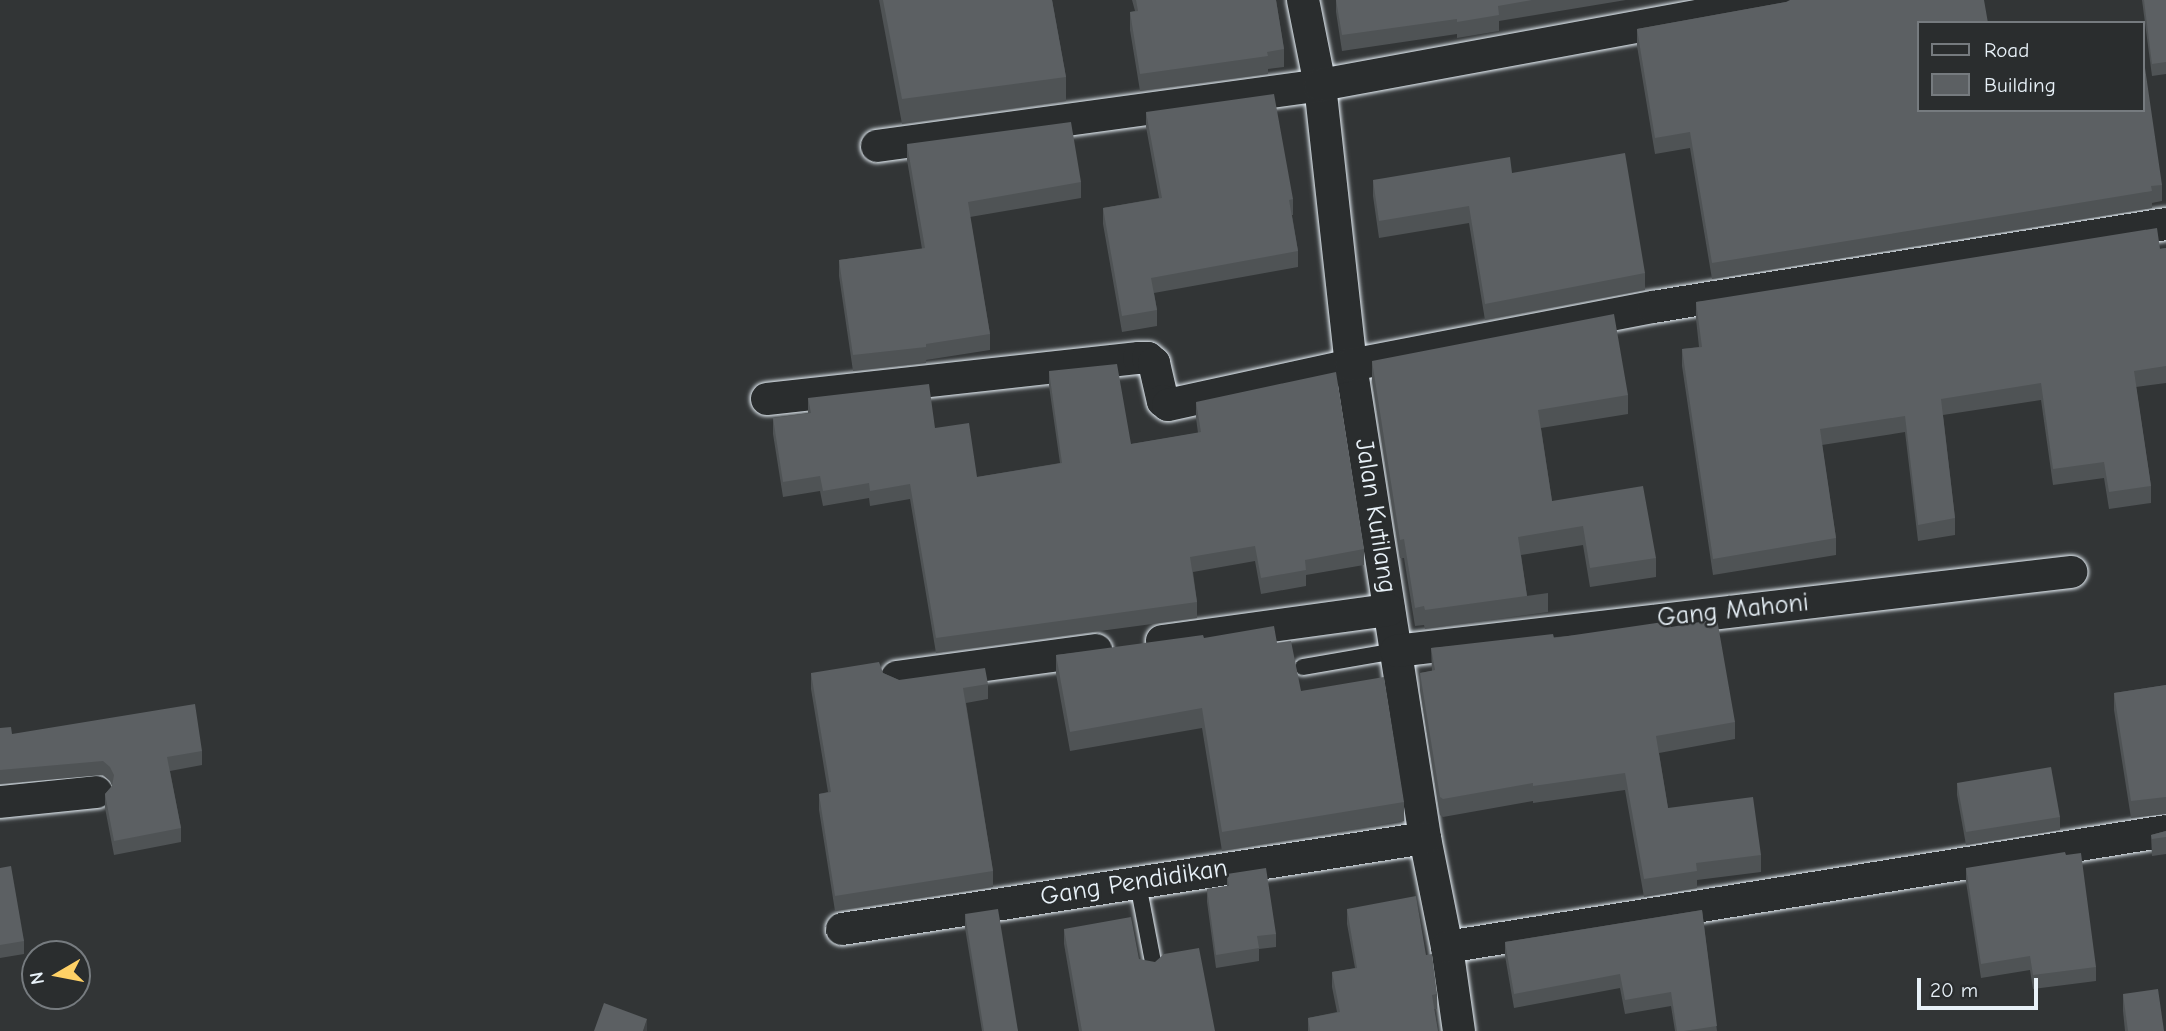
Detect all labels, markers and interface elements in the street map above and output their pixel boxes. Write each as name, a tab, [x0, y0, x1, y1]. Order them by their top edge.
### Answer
legend	[1918, 21, 2145, 112]
text: Road	[1984, 38, 2029, 62]
text: Building	[1984, 73, 2056, 97]
street label: Jalan Kutilang	[1347, 437, 1403, 595]
street label: Gang Mahoni	[1656, 588, 1810, 634]
street label: Gang Pendidikan	[1038, 853, 1230, 913]
north arrow	[21, 940, 91, 1010]
scale bar	[1921, 964, 2042, 1008]
text: N	[25, 970, 49, 986]
text: 20 m	[1930, 978, 1978, 1002]

